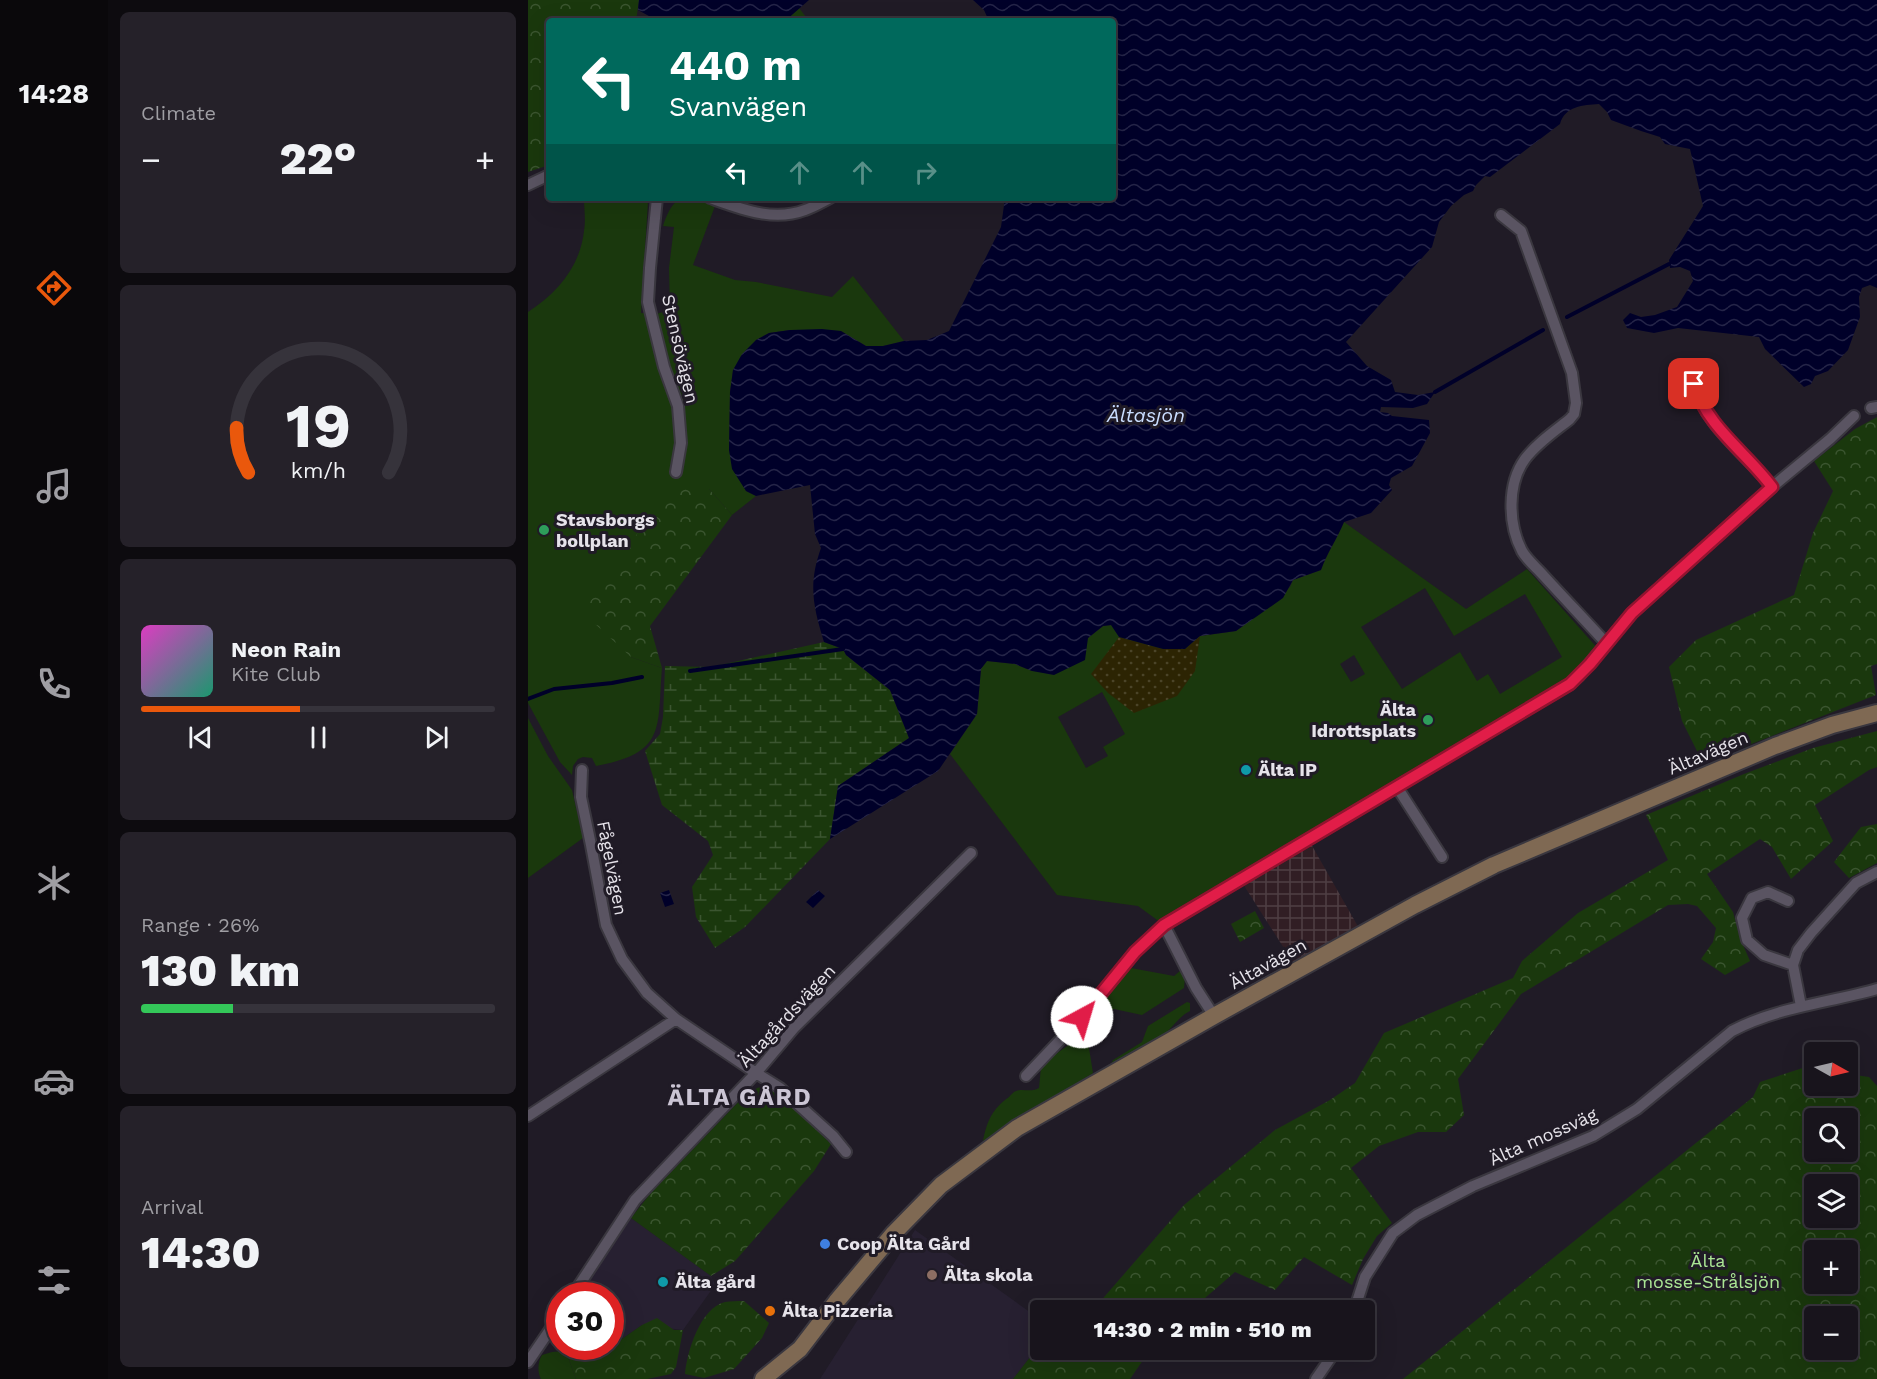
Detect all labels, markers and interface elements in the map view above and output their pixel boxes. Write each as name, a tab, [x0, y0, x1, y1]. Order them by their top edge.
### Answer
text: 440 m	[669, 41, 802, 90]
icon: left	[570, 42, 648, 120]
text: 14:28	[19, 78, 89, 110]
text: Svanvägen	[669, 91, 807, 123]
text: Climate	[141, 101, 216, 125]
text: 22°	[280, 132, 356, 185]
text: −	[141, 140, 161, 179]
text: +	[475, 140, 495, 179]
icon: left	[720, 156, 753, 189]
icon: ahead	[783, 156, 816, 189]
icon: ahead	[846, 156, 879, 189]
icon: right	[909, 156, 942, 189]
icon: directions	[33, 267, 75, 309]
street label: Stensövägen	[658, 292, 703, 405]
pin	[1668, 358, 1719, 409]
icon: arrive	[1677, 367, 1710, 400]
text: 19	[285, 389, 351, 462]
water label: Ältasjön	[1106, 403, 1185, 427]
text: km/h	[290, 459, 346, 484]
icon: music	[33, 465, 75, 507]
place label: Stavsborgs bollplan	[556, 509, 655, 551]
marker: Stavsborgs bollplan	[537, 523, 551, 537]
text: Neon Rain	[231, 637, 341, 662]
text: Kite Club	[231, 662, 321, 686]
icon: phone	[33, 663, 75, 705]
place label: Älta Idrottsplats	[1311, 699, 1417, 741]
marker: Älta Idrottsplats	[1421, 713, 1435, 727]
icon: previous	[184, 721, 217, 754]
icon: pause	[302, 721, 335, 754]
icon: next	[420, 721, 453, 754]
street label: Ältavägen	[1665, 726, 1751, 779]
place label: Älta IP	[1258, 759, 1317, 780]
marker: Älta IP	[1239, 763, 1253, 777]
street label: Fågelvägen	[593, 819, 632, 917]
icon: climate	[33, 862, 75, 904]
text: Range · 26%	[141, 913, 259, 937]
street label: Ältavägen	[1226, 934, 1310, 993]
text: 130 km	[141, 944, 300, 997]
street label: Ältagårdsvägen	[734, 960, 840, 1071]
position arrow	[1050, 985, 1114, 1049]
north arrow	[1804, 1042, 1858, 1096]
map controls	[1804, 1042, 1858, 1360]
icon: car	[33, 1060, 75, 1102]
district label: ÄLTA GÅRD	[667, 1083, 812, 1111]
street label: Älta mossväg	[1486, 1103, 1600, 1170]
button: search	[1804, 1108, 1858, 1162]
button: layers	[1804, 1174, 1858, 1228]
text: Arrival	[141, 1195, 203, 1219]
text: 14:30	[141, 1226, 261, 1279]
place label: Coop Älta Gård	[837, 1233, 970, 1254]
marker: Coop Älta Gård	[818, 1237, 832, 1251]
button: +	[1804, 1240, 1858, 1294]
park label: Älta mosse-Strålsjön	[1636, 1250, 1780, 1292]
icon: filters	[33, 1259, 75, 1301]
place label: Älta skola	[944, 1264, 1033, 1285]
marker: Älta skola	[925, 1268, 939, 1282]
place label: Älta gård	[675, 1271, 756, 1292]
marker: Älta gård	[656, 1275, 670, 1289]
speed limit sign: 30	[546, 1282, 624, 1360]
place label: Älta Pizzeria	[782, 1300, 893, 1321]
marker: Älta Pizzeria	[763, 1304, 777, 1318]
button: −	[1804, 1306, 1858, 1360]
text: 14:30 · 2 min · 510 m	[1093, 1317, 1312, 1342]

